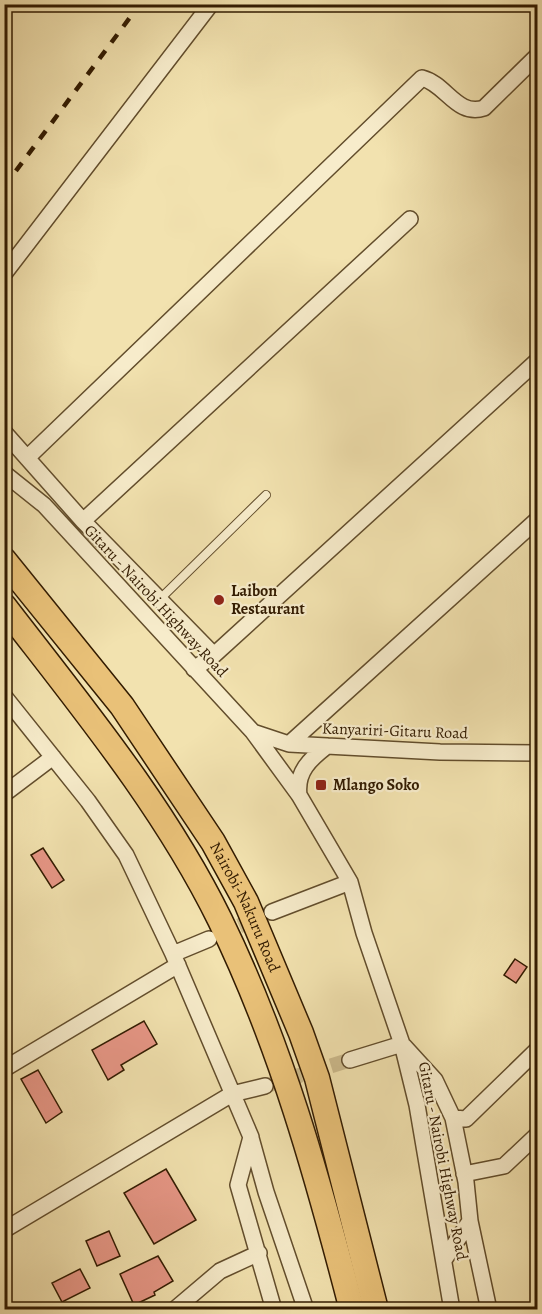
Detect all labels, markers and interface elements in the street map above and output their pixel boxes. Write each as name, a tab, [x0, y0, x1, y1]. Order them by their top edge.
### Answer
street label: Gitaru - Nairobi Highway Road	[79, 520, 233, 682]
place label: Laibon Restaurant	[231, 580, 306, 620]
marker: Laibon Restaurant	[212, 593, 226, 607]
street label: Kanyariri-Gitaru Road	[321, 717, 469, 745]
place label: Mlango Soko	[333, 774, 419, 796]
marker: Mlango Soko	[314, 778, 328, 792]
street label: Nairobi-Nakuru Road	[204, 838, 285, 976]
street label: Gitaru - Nairobi Highway Road	[413, 1060, 473, 1262]

